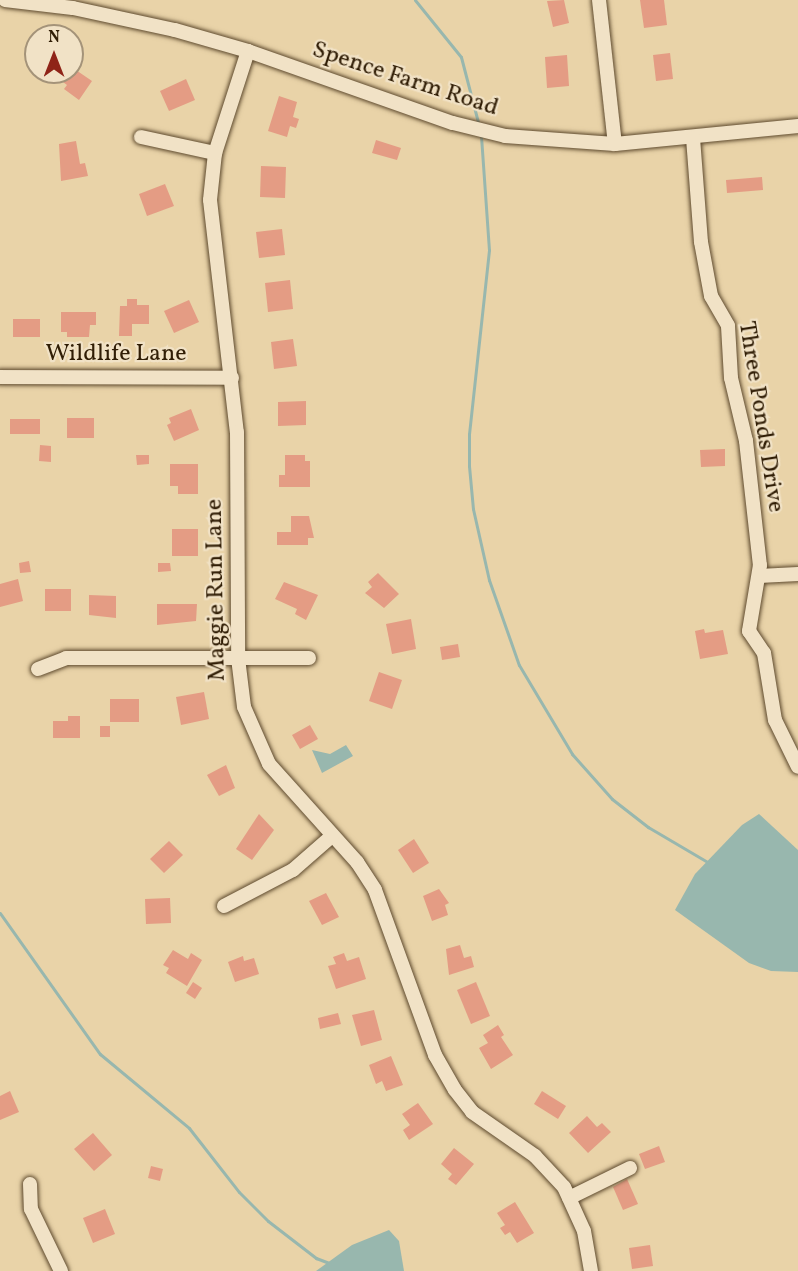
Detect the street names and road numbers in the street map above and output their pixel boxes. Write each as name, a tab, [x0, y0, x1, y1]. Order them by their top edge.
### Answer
street label: Spence Farm Road	[308, 36, 502, 124]
street label: Three Ponds Drive	[731, 319, 789, 515]
street label: Wildlife Lane	[45, 341, 187, 369]
street label: Maggie Run Lane	[201, 499, 233, 681]

